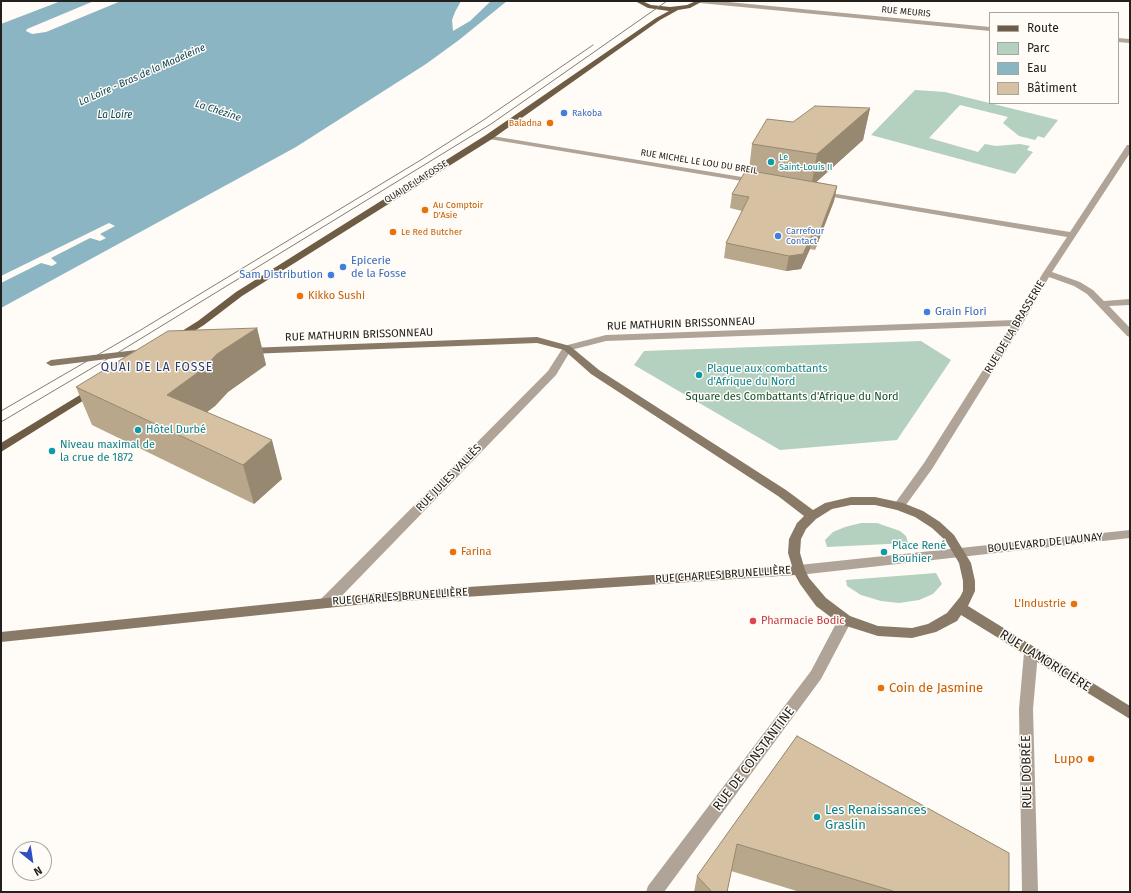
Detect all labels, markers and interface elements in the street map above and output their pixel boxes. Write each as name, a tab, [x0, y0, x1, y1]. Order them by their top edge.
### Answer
street label: RUE MEURIS	[881, 4, 931, 20]
legend	[989, 12, 1119, 104]
text: Route	[1027, 21, 1059, 35]
text: Parc	[1027, 41, 1050, 55]
water label: La Loire - Bras de la Madeleine	[77, 42, 207, 108]
text: Eau	[1027, 61, 1047, 75]
text: Bâtiment	[1027, 81, 1077, 95]
water label: La Chézine	[194, 98, 242, 124]
marker: Rakoba	[559, 108, 569, 118]
place label: Rakoba	[572, 108, 602, 118]
water label: La Loire	[98, 109, 132, 121]
place label: Baladna	[509, 118, 542, 128]
marker: Baladna	[545, 118, 555, 128]
street label: RUE MICHEL LE LOU DU BREIL	[640, 147, 758, 177]
place label: Le Saint-Louis II	[779, 152, 832, 173]
marker: Le Saint-Louis II	[766, 157, 776, 167]
street label: QUAI DE LA FOSSE	[382, 158, 450, 206]
place label: Au Comptoir D'Asie	[433, 200, 483, 221]
marker: Au Comptoir D'Asie	[420, 205, 430, 215]
place label: Carrefour Contact	[786, 226, 824, 247]
marker: Le Red Butcher	[388, 227, 398, 237]
place label: Le Red Butcher	[401, 227, 462, 237]
marker: Carrefour Contact	[773, 231, 783, 241]
place label: Epicerie de la Fosse	[351, 254, 406, 280]
marker: Epicerie de la Fosse	[338, 262, 348, 272]
place label: Sam Distribution	[239, 268, 323, 282]
marker: Sam Distribution	[326, 270, 336, 280]
street label: RUE DE LA BRASSERIE	[982, 278, 1048, 376]
place label: Kikko Sushi	[308, 289, 365, 303]
marker: Kikko Sushi	[295, 291, 305, 301]
place label: Grain Flori	[935, 305, 986, 319]
marker: Grain Flori	[922, 307, 932, 317]
street label: RUE MATHURIN BRISSONNEAU	[607, 315, 755, 333]
street label: RUE MATHURIN BRISSONNEAU	[285, 326, 433, 344]
district label: QUAI DE LA FOSSE	[101, 361, 213, 375]
place label: Plaque aux combattants d'Afrique du Nord	[707, 362, 828, 388]
marker: Plaque aux combattants d'Afrique du Nord	[694, 370, 704, 380]
park label: Square des Combattants d'Afrique du Nord	[685, 390, 899, 404]
place label: Hôtel Durbé	[146, 423, 206, 437]
marker: Hôtel Durbé	[133, 425, 143, 435]
place label: Niveau maximal de la crue de 1872	[60, 438, 155, 464]
street label: RUE JULES VALLÈS	[414, 442, 484, 514]
marker: Niveau maximal de la crue de 1872	[47, 446, 57, 456]
street label: BOULEVARD DE LAUNAY	[987, 530, 1103, 556]
place label: Place René Bouhier	[892, 539, 946, 565]
place label: Farina	[461, 545, 492, 559]
marker: Farina	[448, 547, 458, 557]
marker: Place René Bouhier	[879, 547, 889, 557]
street label: RUE CHARLES BRUNELLIÈRE	[655, 564, 791, 586]
street label: RUE CHARLES BRUNELLIÈRE	[332, 586, 468, 608]
place label: L'Industrie	[1014, 597, 1066, 611]
marker: L'Industrie	[1069, 599, 1079, 609]
place label: Pharmacie Bodic	[761, 614, 845, 628]
marker: Pharmacie Bodic	[748, 616, 758, 626]
street label: RUE LAMORICIÈRE	[997, 627, 1093, 695]
place label: Coin de Jasmine	[889, 680, 983, 696]
marker: Coin de Jasmine	[876, 683, 886, 693]
street label: RUE DE CONSTANTINE	[710, 704, 798, 814]
street label: RUE DOBRÉE	[1019, 735, 1035, 809]
place label: Lupo	[1054, 751, 1083, 767]
marker: Lupo	[1086, 754, 1096, 764]
place label: Les Renaissances Graslin	[825, 802, 927, 833]
marker: Les Renaissances Graslin	[812, 812, 822, 822]
north arrow	[12, 841, 52, 881]
text: N	[31, 864, 44, 878]

